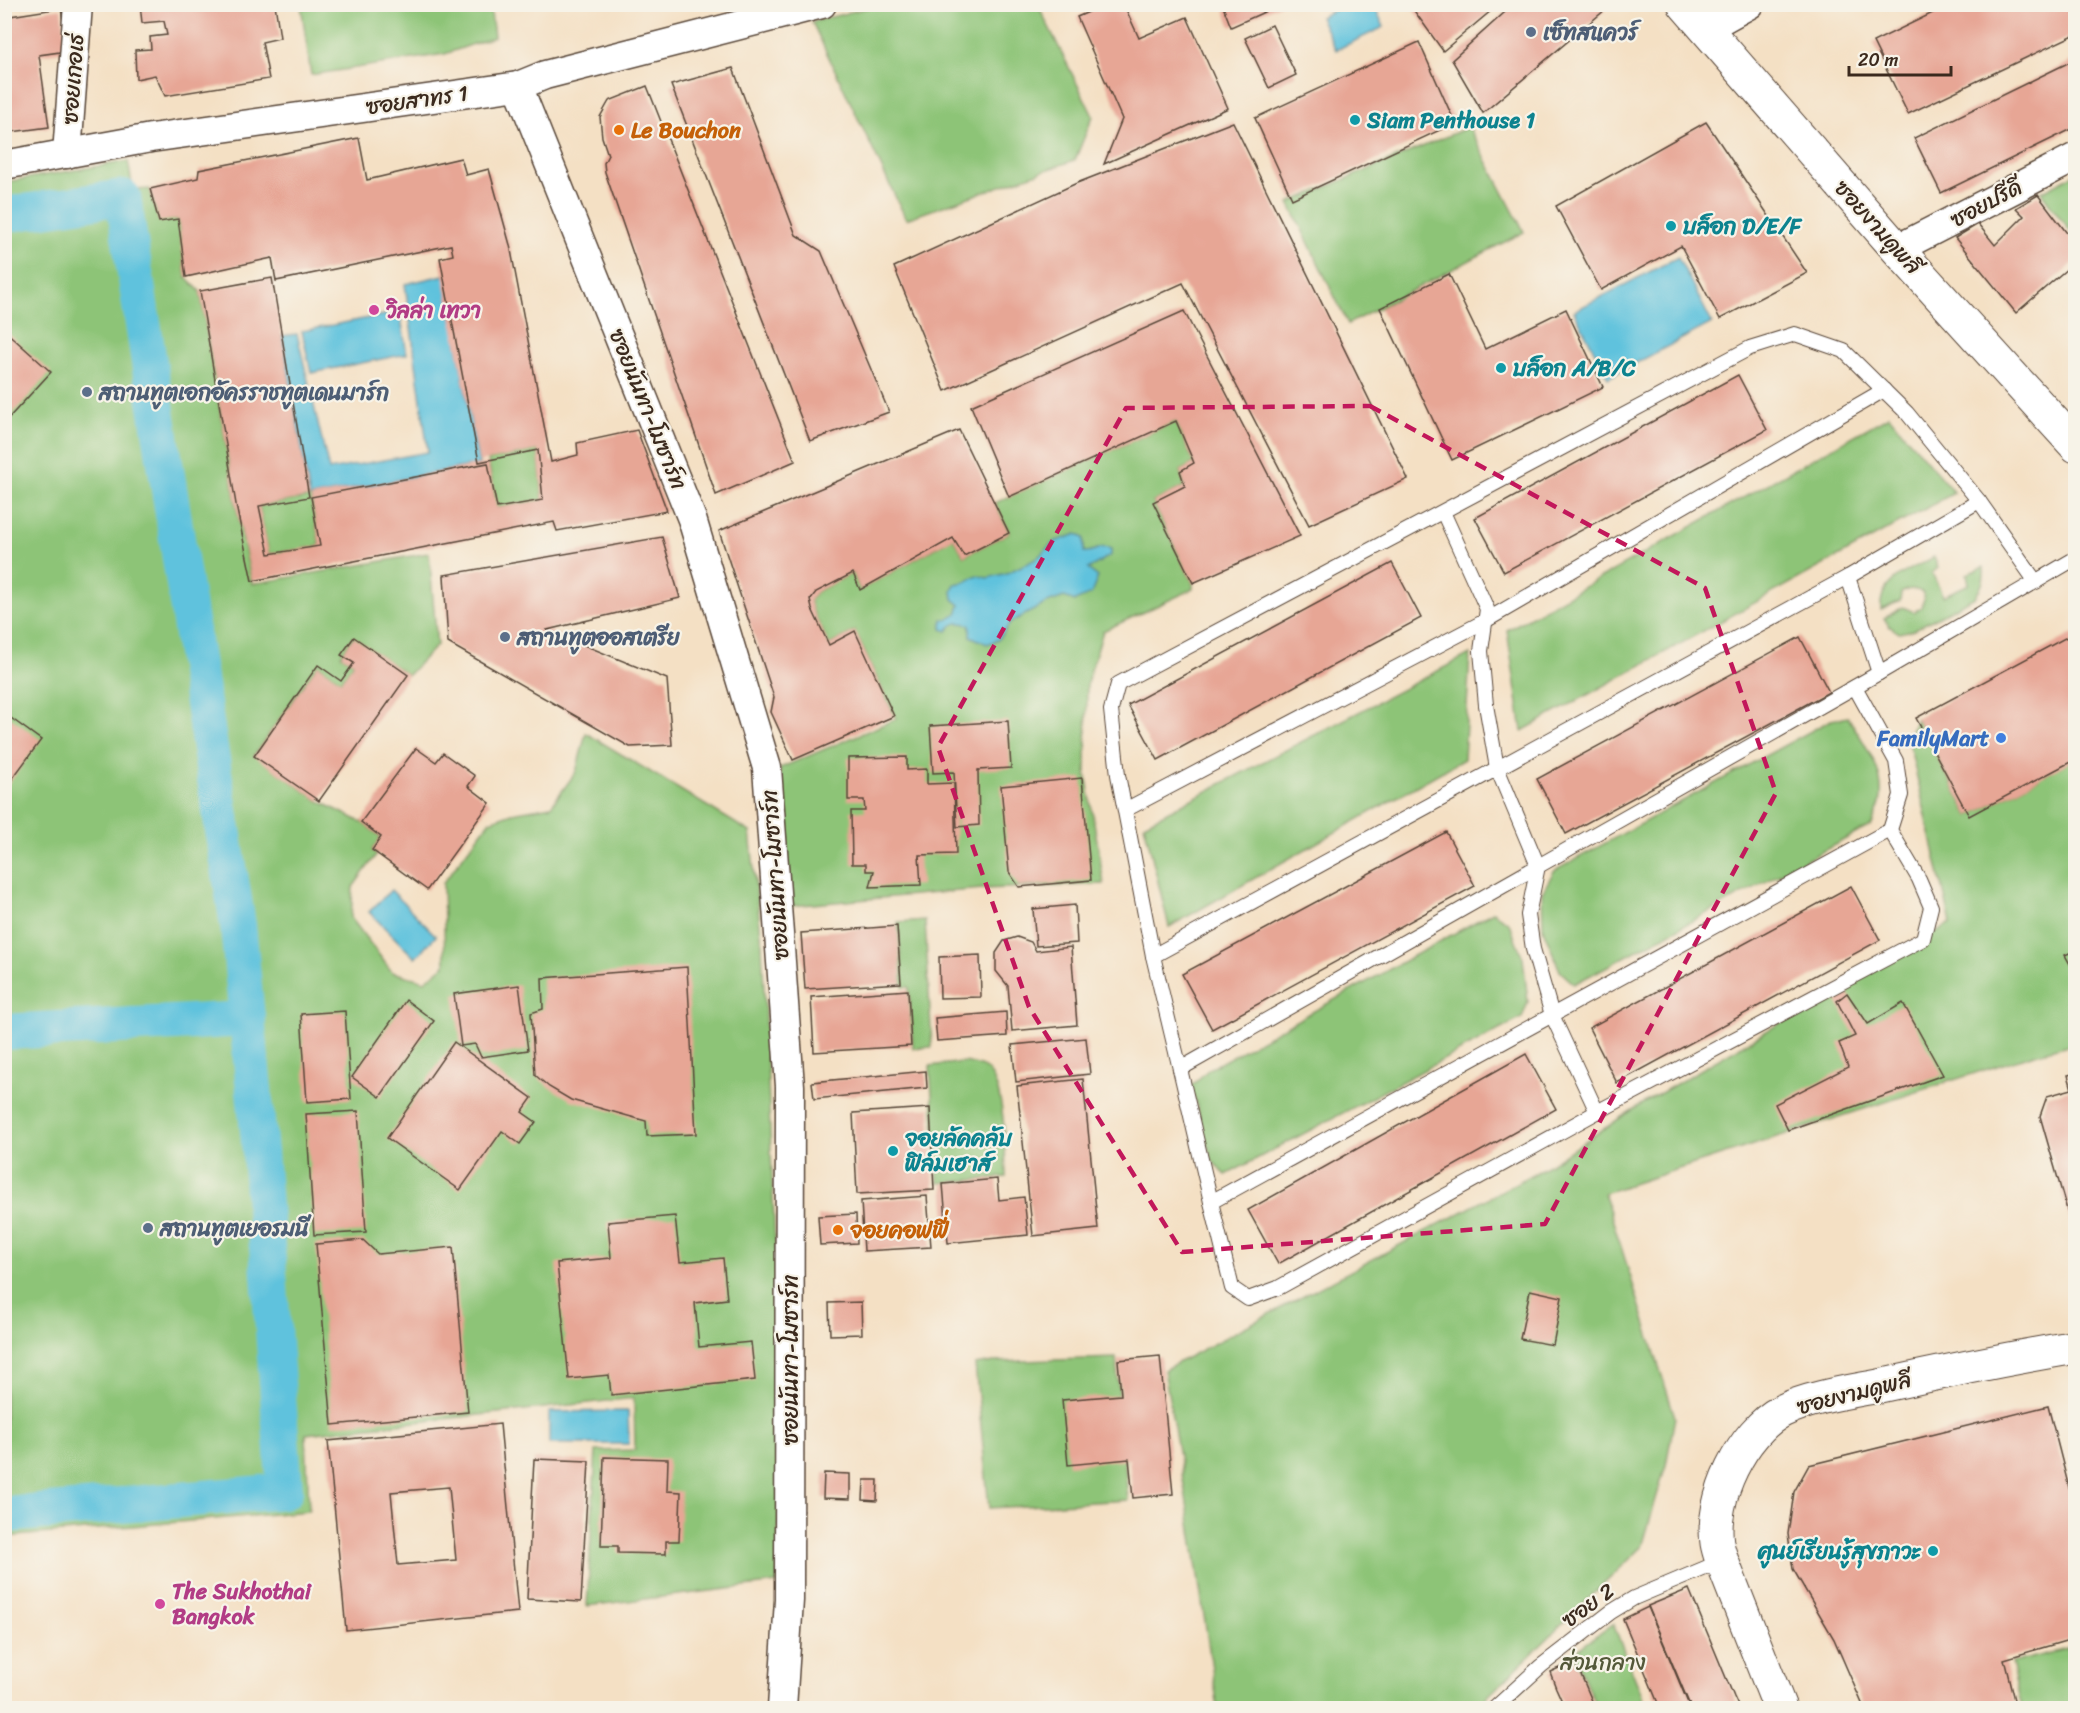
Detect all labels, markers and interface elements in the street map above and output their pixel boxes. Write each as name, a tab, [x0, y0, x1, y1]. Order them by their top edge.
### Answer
place label: เซ็ทสแควร์	[1543, 13, 1642, 52]
marker: เซ็ทสแควร์	[1524, 25, 1538, 39]
street label: ซอยเกอเธ่	[50, 31, 96, 125]
scale bar	[1849, 39, 1951, 77]
text: 20 m	[1858, 44, 1898, 76]
street label: ซอยสาทร 1	[363, 74, 471, 126]
place label: Siam Penthouse 1	[1366, 101, 1536, 140]
place label: Le Bouchon	[631, 111, 741, 150]
marker: Siam Penthouse 1	[1348, 113, 1362, 127]
marker: Le Bouchon	[612, 123, 626, 137]
street label: ซอยปรีดี	[1943, 166, 2032, 238]
street label: ซอยงามดูพลี	[1824, 171, 1934, 286]
place label: บล็อก D/E/F	[1682, 207, 1803, 246]
marker: บล็อก D/E/F	[1664, 219, 1678, 233]
place label: วิลล่า เทวา	[386, 291, 482, 330]
marker: วิลล่า เทวา	[367, 303, 381, 317]
street label: ซอยนันทา-โมซาร์ท	[598, 323, 698, 496]
place label: บล็อก A/B/C	[1512, 349, 1636, 388]
marker: บล็อก A/B/C	[1494, 361, 1508, 375]
place label: สถานทูตเอกอัครราชทูตเดนมาร์ก	[98, 373, 389, 412]
marker: สถานทูตเอกอัครราชทูตเดนมาร์ก	[80, 385, 94, 399]
place label: สถานทูตออสเตรีย	[516, 618, 680, 657]
marker: สถานทูตออสเตรีย	[498, 630, 512, 644]
place label: FamilyMart	[1876, 719, 1989, 758]
marker: FamilyMart	[1994, 731, 2008, 745]
street label: ซอยนันทา-โมซาร์ท	[750, 788, 800, 961]
place label: จอยลัคคลับ ฟิล์มเฮาส์	[905, 1119, 1013, 1183]
marker: จอยลัคคลับ ฟิล์มเฮาส์	[886, 1144, 900, 1158]
place label: สถานทูตเยอรมนี	[159, 1209, 312, 1248]
place label: จอยคอฟฟี่	[850, 1209, 950, 1250]
marker: สถานทูตเยอรมนี	[141, 1221, 155, 1235]
marker: จอยคอฟฟี่	[831, 1223, 845, 1237]
street label: ซอยนันทา-โมซาร์ท	[771, 1274, 810, 1445]
street label: ซอยงามดูพลี	[1793, 1359, 1918, 1426]
place label: ศูนย์เรียนรู้สุขภาวะ	[1757, 1532, 1922, 1571]
marker: ศูนย์เรียนรู้สุขภาวะ	[1926, 1544, 1940, 1558]
place label: The Sukhothai Bangkok	[172, 1572, 313, 1636]
street label: ซอย 2	[1553, 1572, 1623, 1638]
marker: The Sukhothai Bangkok	[153, 1597, 167, 1611]
park label: ส่วนกลาง	[1559, 1643, 1646, 1682]

